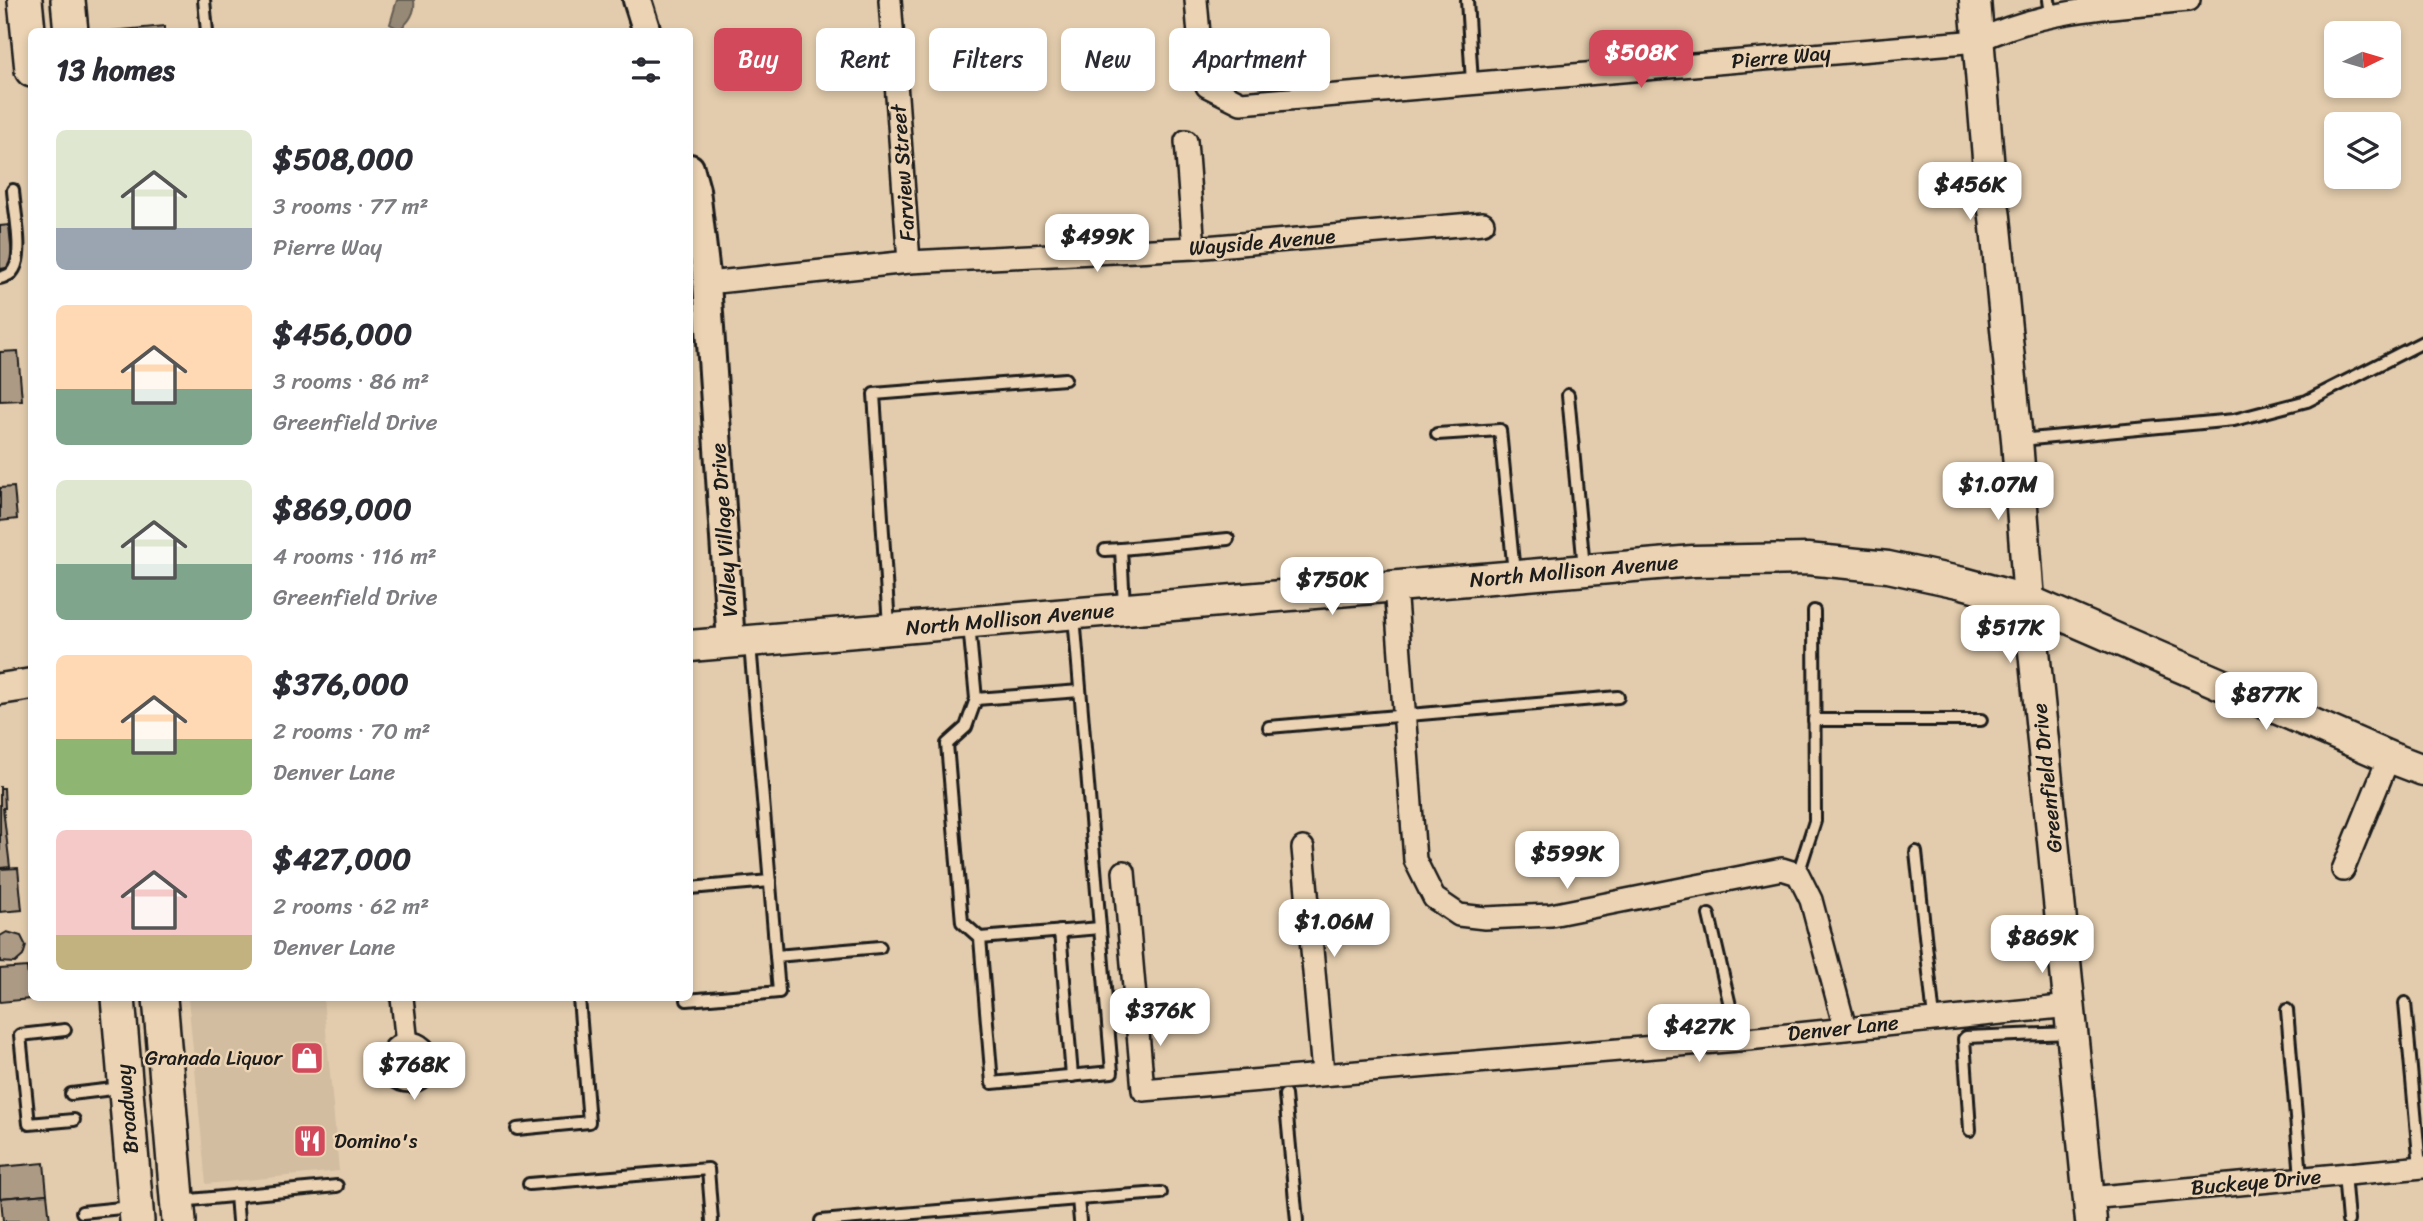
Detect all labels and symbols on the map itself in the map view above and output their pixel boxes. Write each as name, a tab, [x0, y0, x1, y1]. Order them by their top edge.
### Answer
north arrow	[2324, 21, 2401, 98]
pin: $508K	[1592, 31, 1690, 90]
street label: Pierre Way	[1730, 34, 1833, 80]
street label: Farview Street	[879, 102, 927, 243]
pin: $456K	[1921, 162, 2019, 222]
pin: $499K	[1048, 215, 1146, 274]
street label: Wayside Avenue	[1187, 217, 1337, 267]
street label: Valley Village Drive	[699, 441, 749, 618]
pin: $1.07M	[1941, 462, 2055, 522]
street label: North Mollison Avenue	[1468, 543, 1680, 599]
pin: $750K	[1283, 558, 1381, 617]
street label: North Mollison Avenue	[904, 591, 1116, 647]
pin: $517K	[1961, 606, 2059, 665]
pin: $877K	[2217, 672, 2315, 732]
street label: Greenfield Drive	[2020, 701, 2074, 855]
pin: $599K	[1518, 832, 1616, 891]
pin: $1.06M	[1277, 900, 1391, 959]
pin: $869K	[1993, 916, 2091, 975]
pin: $376K	[1111, 988, 1209, 1048]
street label: Denver Lane	[1785, 1003, 1901, 1053]
pin: $427K	[1650, 1004, 1748, 1064]
place label: Granada Liquor	[145, 1039, 283, 1077]
shop icon: Granada Liquor	[288, 1039, 326, 1077]
pin: $768K	[365, 1042, 463, 1102]
street label: Broadway	[104, 1062, 150, 1156]
restaurant icon: Domino's	[291, 1122, 329, 1160]
place label: Domino's	[334, 1122, 418, 1160]
street label: Buckeye Drive	[2189, 1157, 2323, 1207]

